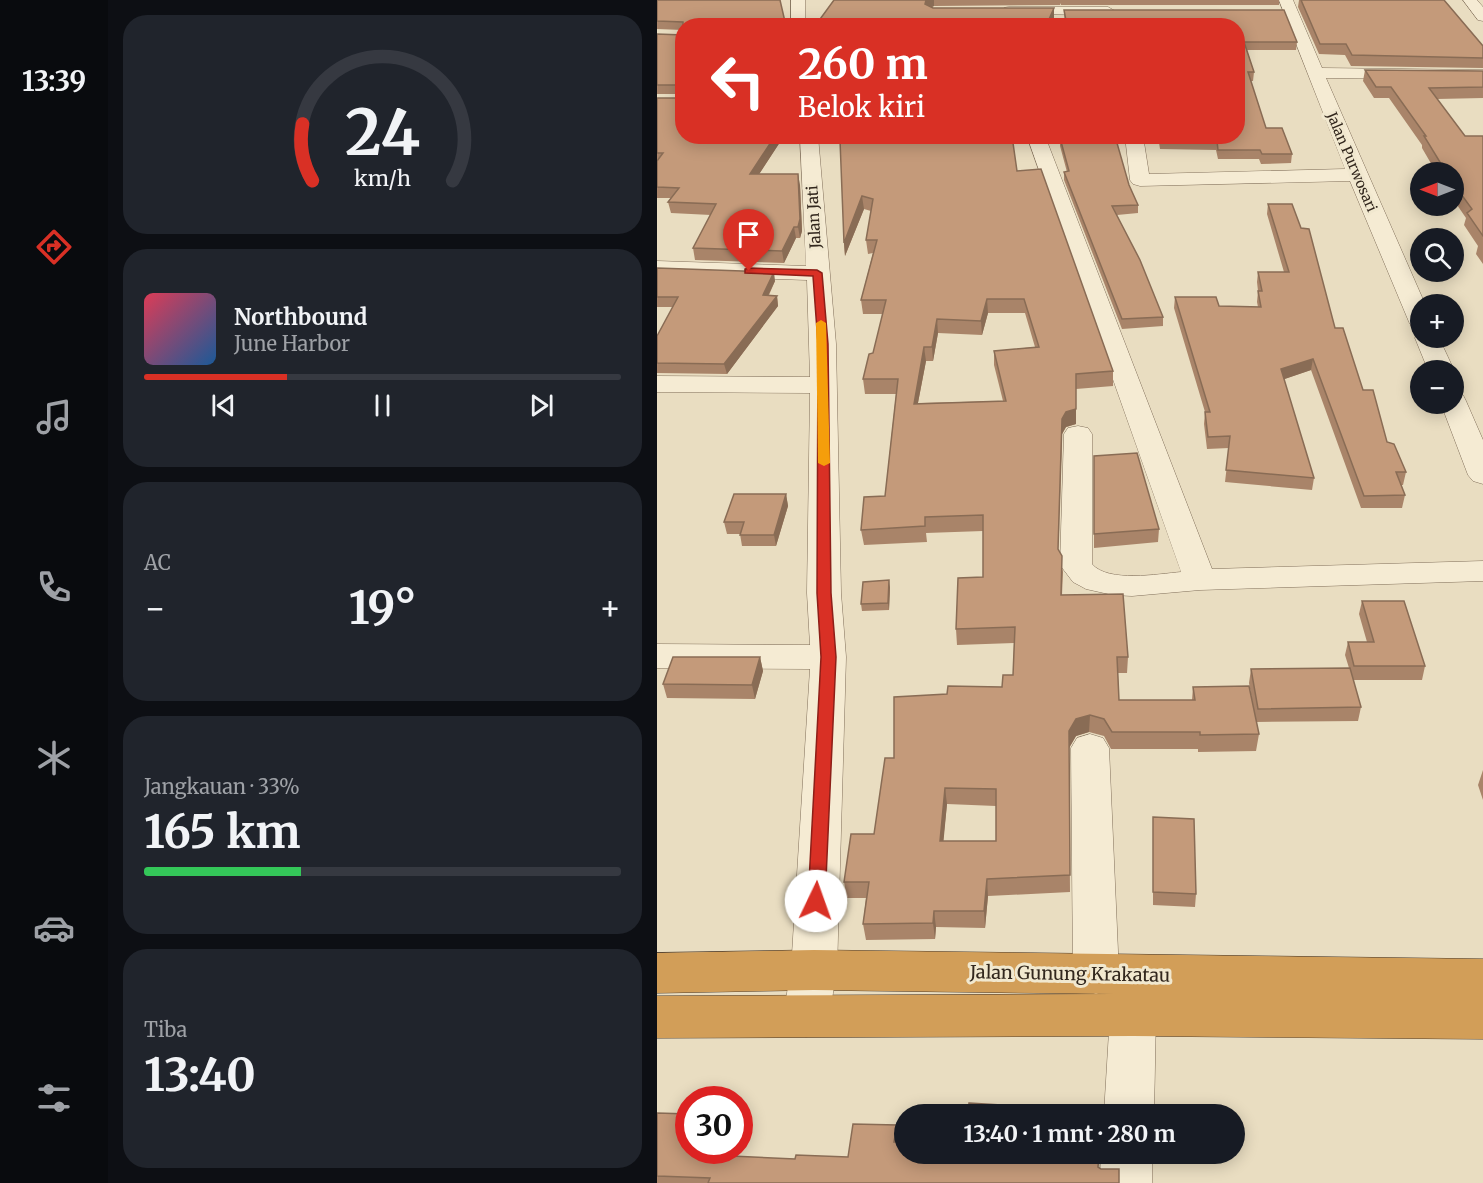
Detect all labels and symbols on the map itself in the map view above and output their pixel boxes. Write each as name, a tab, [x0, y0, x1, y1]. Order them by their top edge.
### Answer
street label: Jalan Purwosari	[1322, 108, 1381, 215]
north arrow	[1410, 162, 1464, 216]
street label: Jalan Jati	[802, 185, 825, 250]
pin	[723, 209, 774, 271]
position arrow	[784, 869, 848, 933]
street label: Jalan Gunung Krakatau	[969, 960, 1170, 987]
speed limit sign: 30	[675, 1086, 753, 1164]

